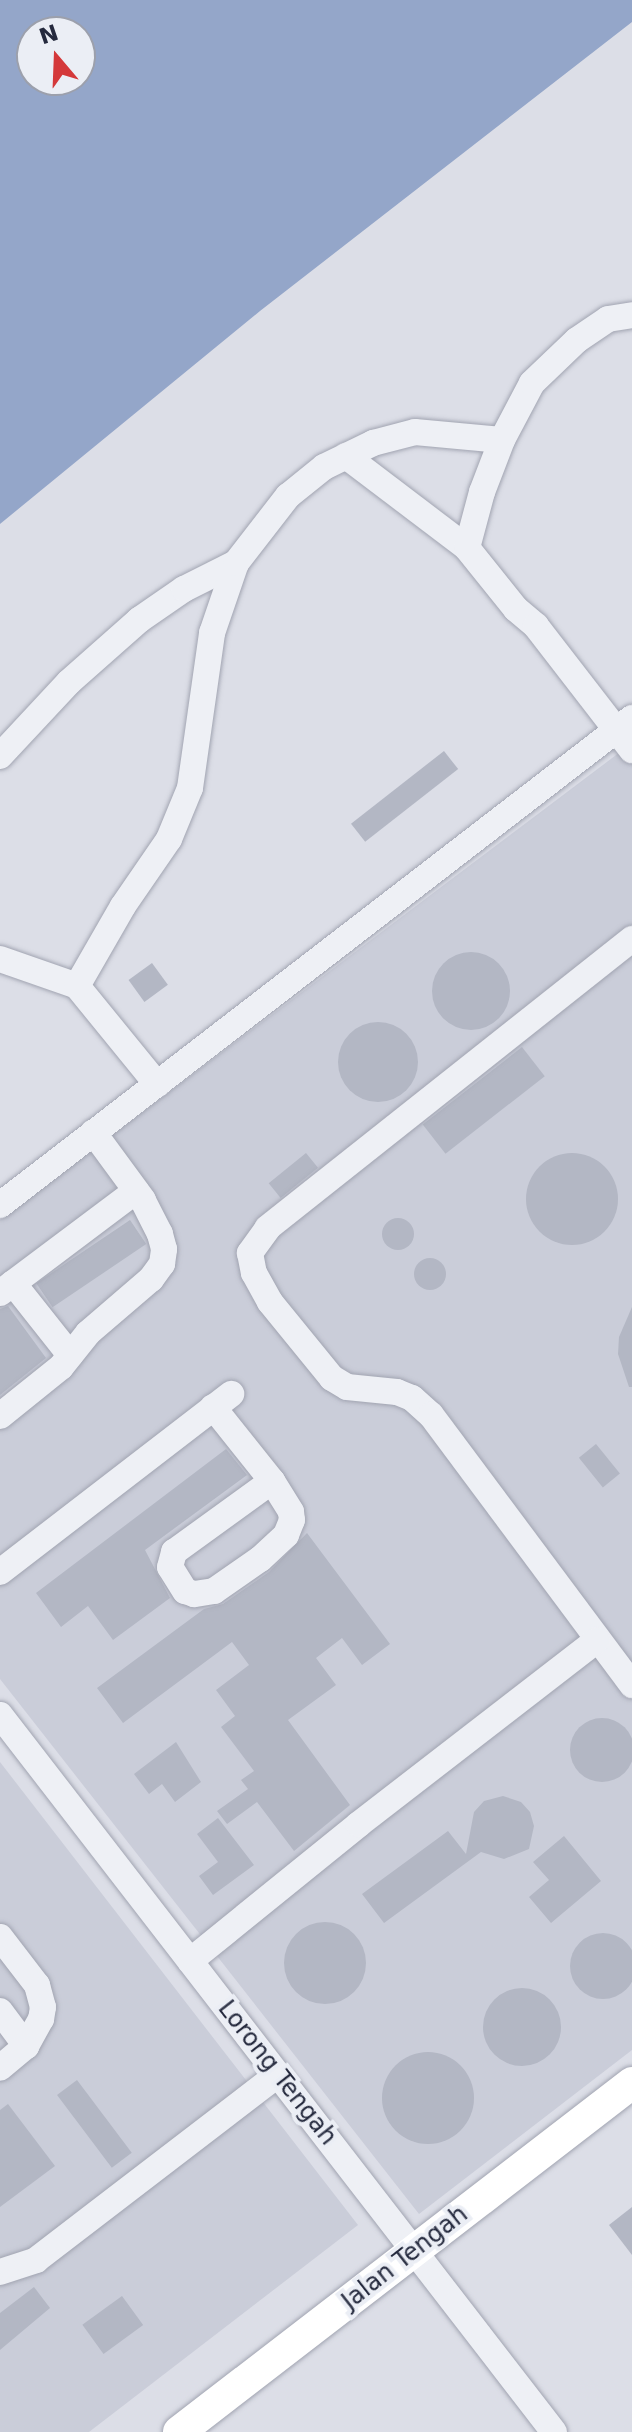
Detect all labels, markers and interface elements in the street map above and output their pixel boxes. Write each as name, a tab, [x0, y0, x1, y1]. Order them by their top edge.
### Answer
north arrow	[16, 16, 96, 96]
text: N	[36, 20, 61, 50]
street label: Lorong Tengah	[212, 1995, 342, 2151]
street label: Jalan Tengah	[336, 2200, 474, 2316]

